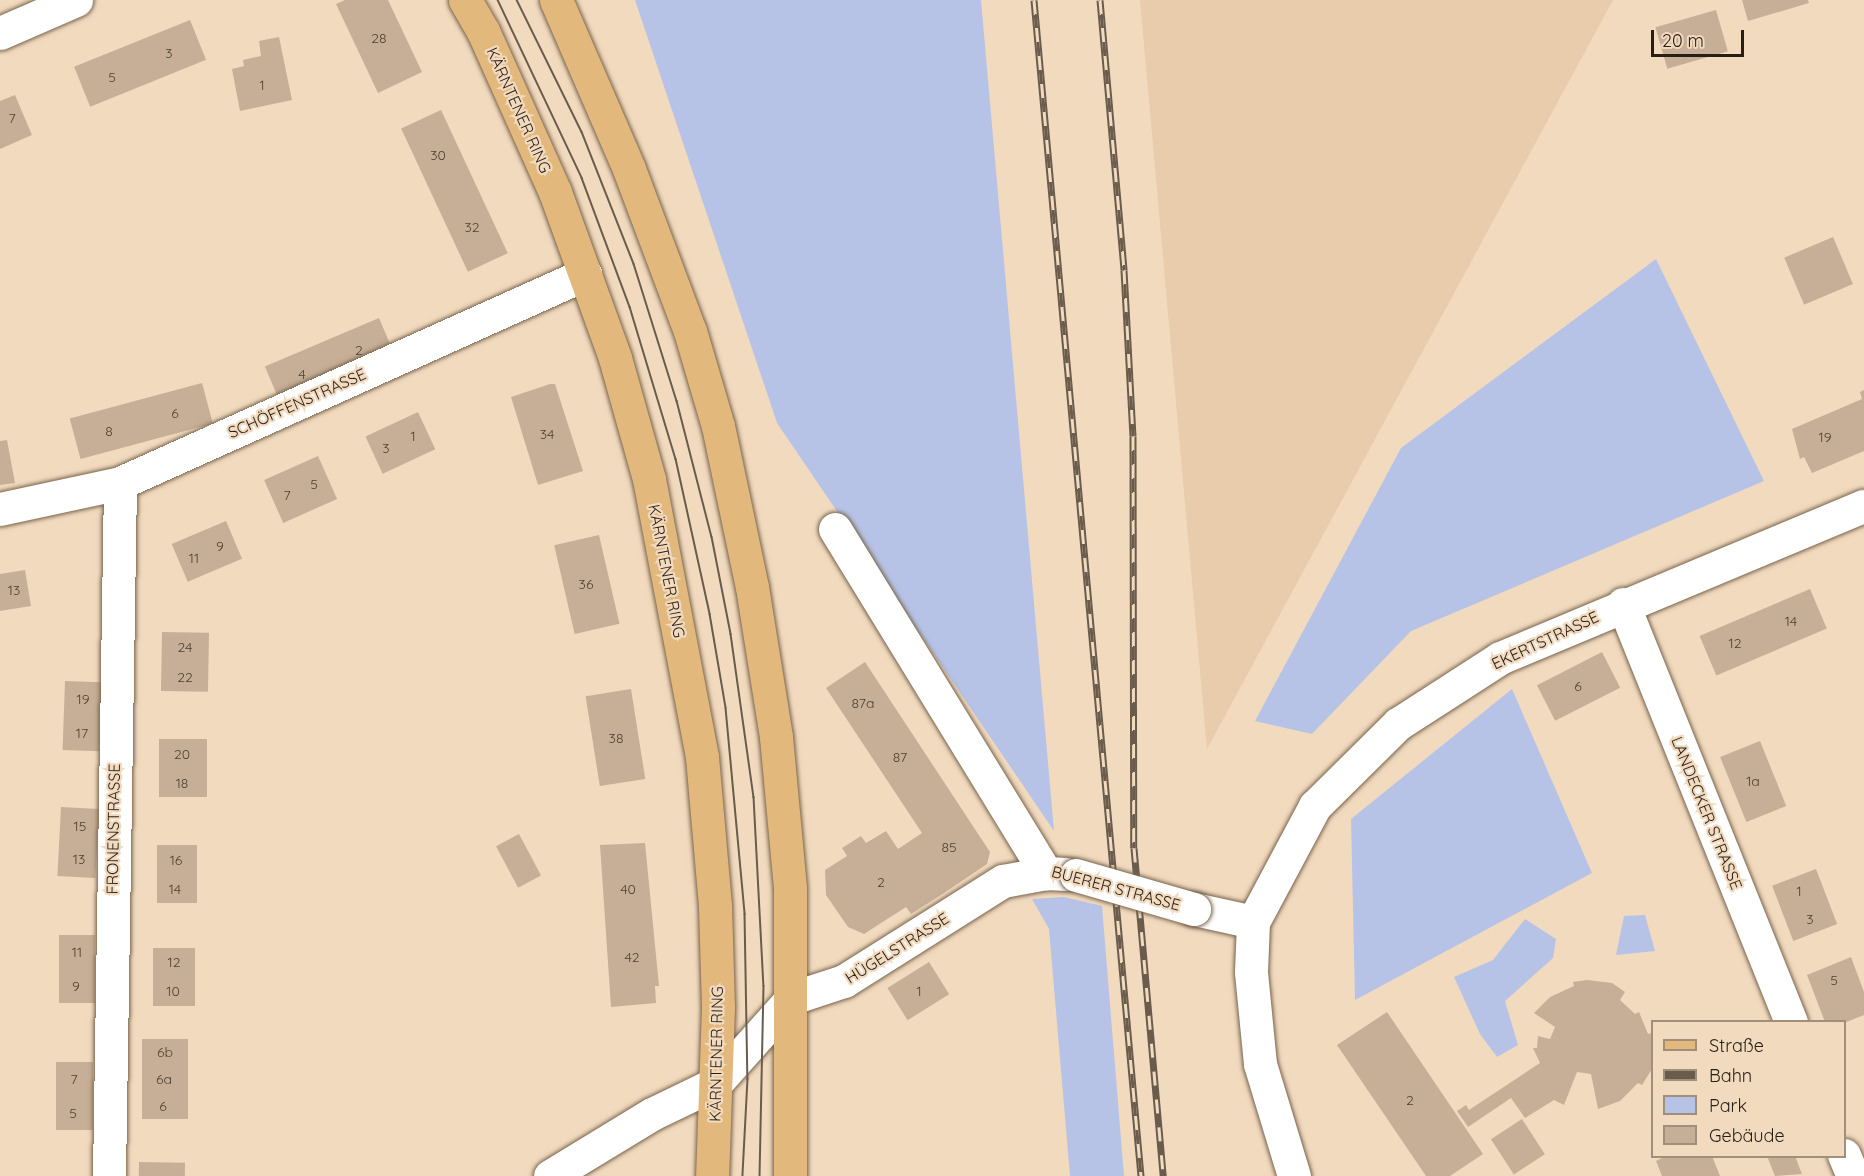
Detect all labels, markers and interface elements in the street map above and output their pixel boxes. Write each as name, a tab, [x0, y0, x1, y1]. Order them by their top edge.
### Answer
scale bar	[1654, 18, 1747, 56]
text: 20 m	[1662, 29, 1704, 52]
house number: 28	[371, 30, 387, 46]
street label: KÄRNTENER RING	[483, 44, 555, 176]
house number: 3	[165, 45, 173, 61]
house number: 5	[108, 69, 116, 85]
house number: 1	[259, 77, 265, 93]
house number: 7	[8, 110, 16, 126]
house number: 30	[430, 147, 446, 163]
house number: 32	[464, 219, 480, 235]
house number: 2	[355, 342, 363, 358]
street label: SCHÖFFENSTRASSE	[225, 364, 369, 442]
house number: 4	[298, 366, 306, 382]
house number: 6	[171, 405, 179, 421]
house number: 8	[105, 423, 113, 439]
house number: 34	[540, 426, 554, 442]
house number: 1	[410, 428, 416, 444]
house number: 19	[1819, 429, 1831, 445]
house number: 3	[382, 440, 390, 456]
house number: 5	[310, 476, 318, 492]
house number: 7	[283, 487, 291, 503]
street label: KÄRNTENER RING	[645, 503, 689, 639]
house number: 9	[216, 538, 224, 554]
house number: 11	[189, 550, 199, 566]
house number: 36	[579, 576, 593, 592]
house number: 13	[8, 582, 20, 598]
street label: EKERTSTRASSE	[1488, 607, 1602, 673]
house number: 14	[1785, 613, 1797, 629]
house number: 12	[1729, 635, 1741, 651]
house number: 24	[178, 639, 192, 655]
house number: 22	[177, 669, 193, 685]
house number: 6	[1574, 678, 1582, 694]
house number: 19	[77, 691, 89, 707]
house number: 87a	[852, 695, 874, 711]
house number: 17	[76, 725, 88, 741]
house number: 38	[609, 730, 623, 746]
street label: LANDECKER STRASSE	[1668, 734, 1746, 892]
house number: 20	[174, 746, 190, 762]
house number: 87	[893, 749, 907, 765]
street label: FRONENSTRASSE	[102, 763, 124, 895]
house number: 1a	[1746, 773, 1760, 789]
house number: 18	[176, 775, 188, 791]
house number: 15	[74, 818, 86, 834]
house number: 85	[941, 839, 957, 855]
house number: 13	[73, 851, 85, 867]
house number: 16	[170, 852, 182, 868]
street label: BUERER STRASSE	[1049, 862, 1183, 914]
house number: 2	[877, 874, 885, 890]
house number: 14	[169, 881, 181, 897]
house number: 40	[620, 881, 636, 897]
house number: 1	[1796, 883, 1802, 899]
street label: HÜGELSTRASSE	[842, 908, 952, 988]
house number: 3	[1806, 911, 1814, 927]
house number: 11	[72, 944, 82, 960]
house number: 42	[624, 949, 640, 965]
house number: 12	[168, 954, 180, 970]
house number: 5	[1830, 972, 1838, 988]
house number: 9	[72, 978, 80, 994]
house number: 10	[166, 983, 180, 999]
house number: 1	[916, 983, 922, 999]
street label: KÄRNTENER RING	[705, 986, 727, 1122]
legend	[1651, 1020, 1846, 1158]
text: Straße	[1709, 1034, 1764, 1057]
house number: 6b	[157, 1044, 173, 1060]
text: Bahn	[1709, 1064, 1752, 1087]
house number: 7	[70, 1071, 78, 1087]
house number: 6a	[156, 1071, 172, 1087]
house number: 2	[1406, 1092, 1414, 1108]
text: Park	[1709, 1094, 1747, 1117]
house number: 6	[159, 1098, 167, 1114]
house number: 5	[69, 1105, 77, 1121]
text: Gebäude	[1709, 1124, 1785, 1147]

